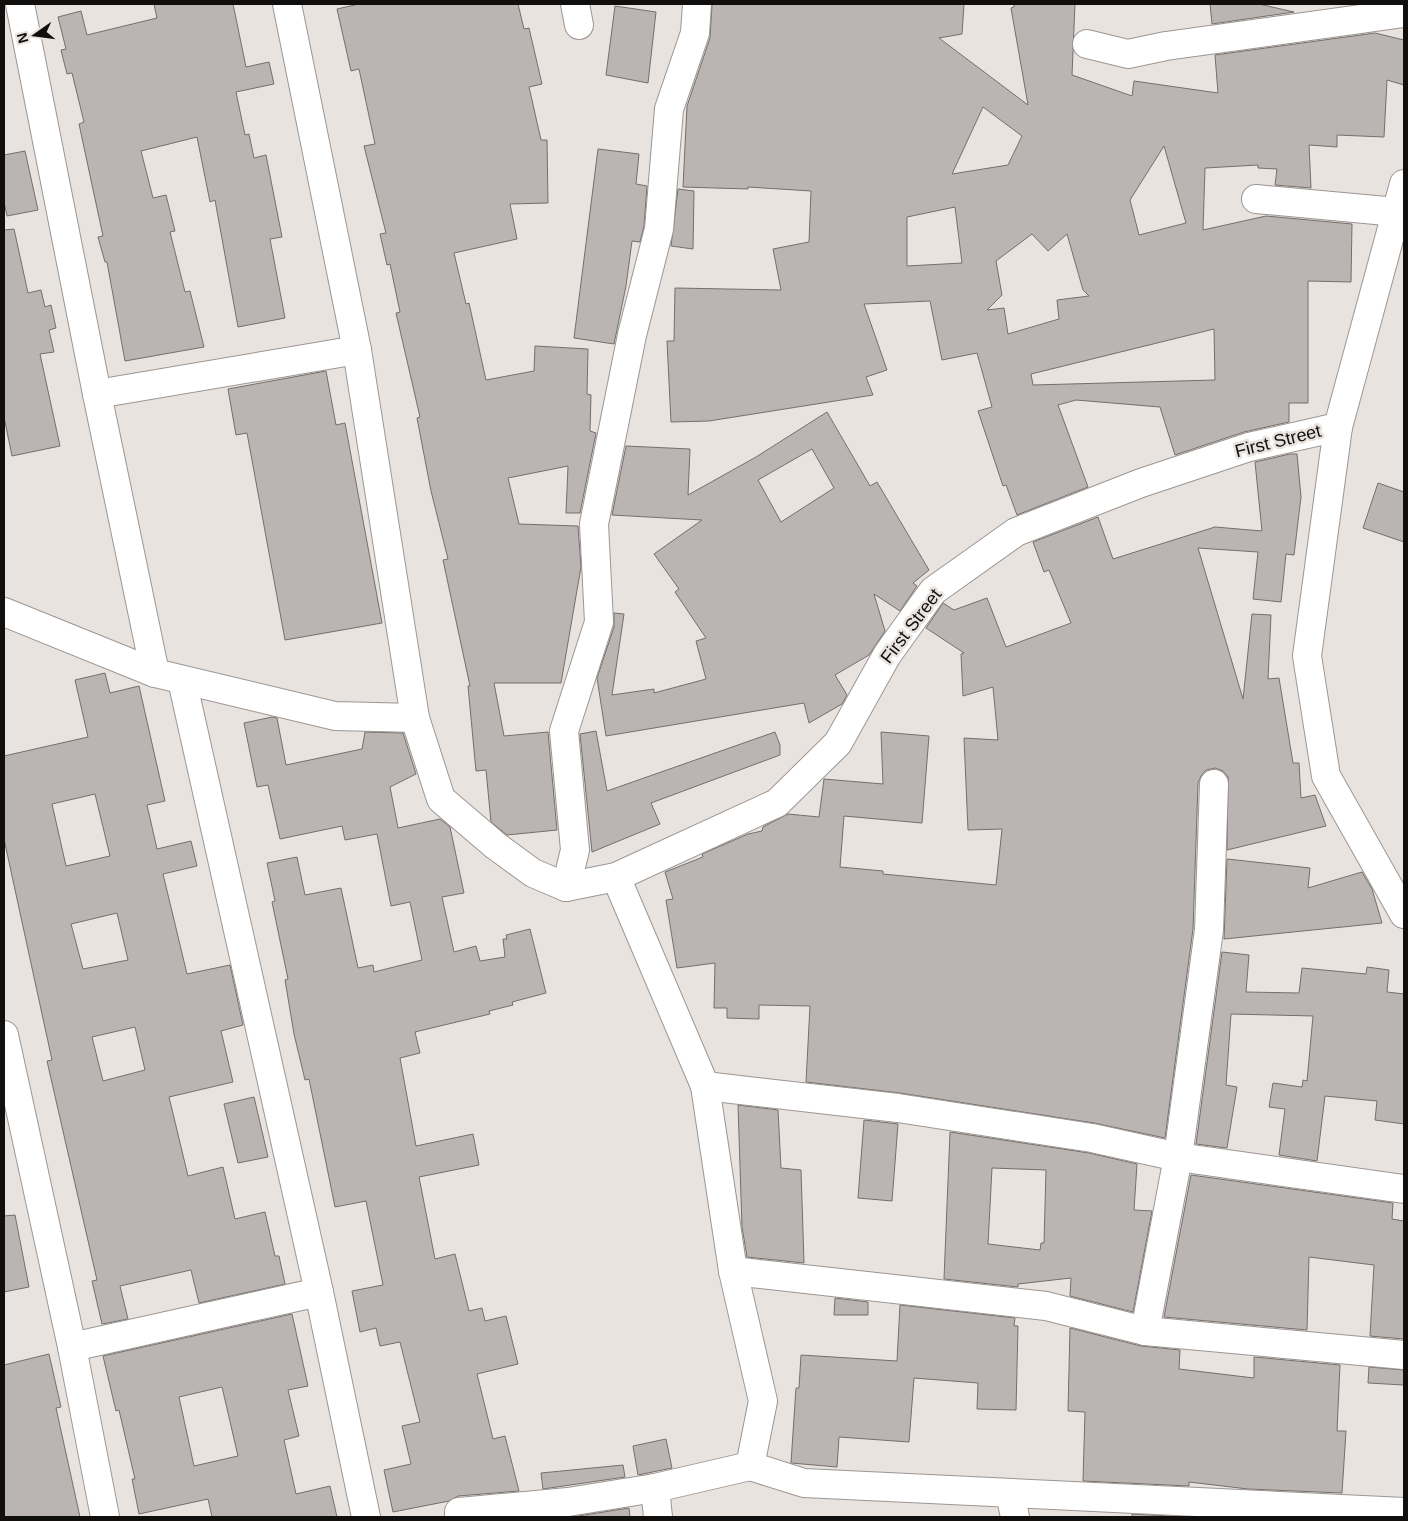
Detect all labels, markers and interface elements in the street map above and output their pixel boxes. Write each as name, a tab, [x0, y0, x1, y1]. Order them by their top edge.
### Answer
north arrow	[10, 10, 60, 60]
text: N	[13, 31, 31, 45]
street label: First Street	[1233, 421, 1323, 461]
street label: First Street	[877, 585, 945, 667]

